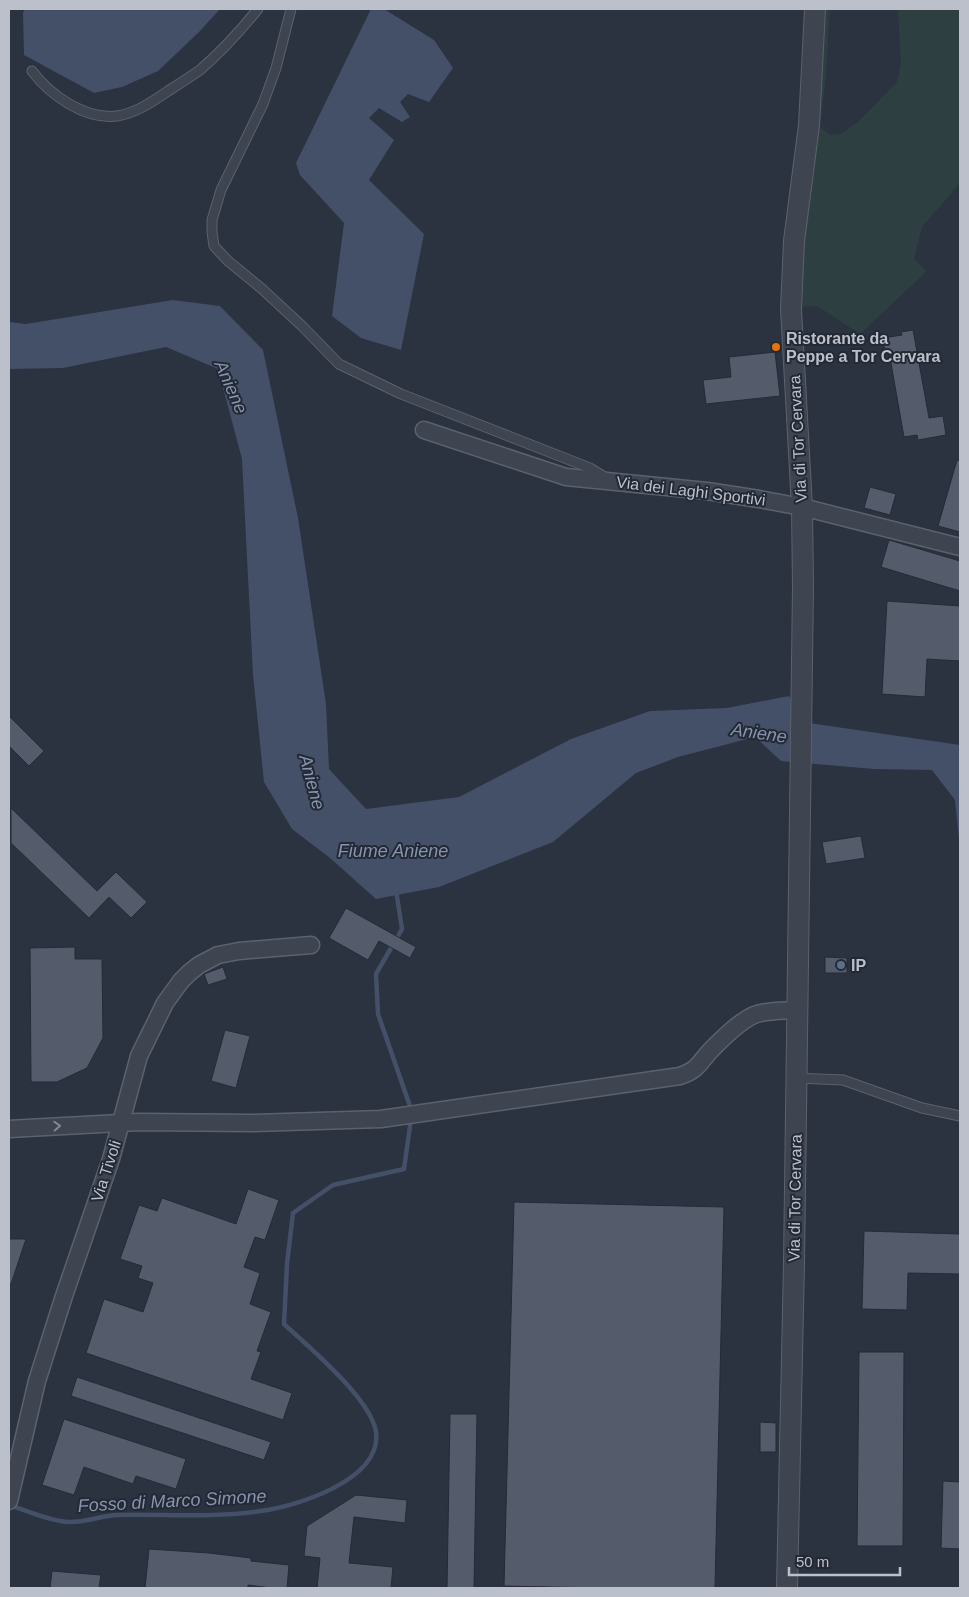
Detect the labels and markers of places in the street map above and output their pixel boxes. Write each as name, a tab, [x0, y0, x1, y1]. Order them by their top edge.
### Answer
place label: Ristorante da Peppe a Tor Cervara	[786, 330, 941, 365]
marker: Ristorante da Peppe a Tor Cervara	[770, 341, 782, 353]
place label: IP	[851, 957, 866, 974]
marker: IP	[835, 959, 847, 971]

